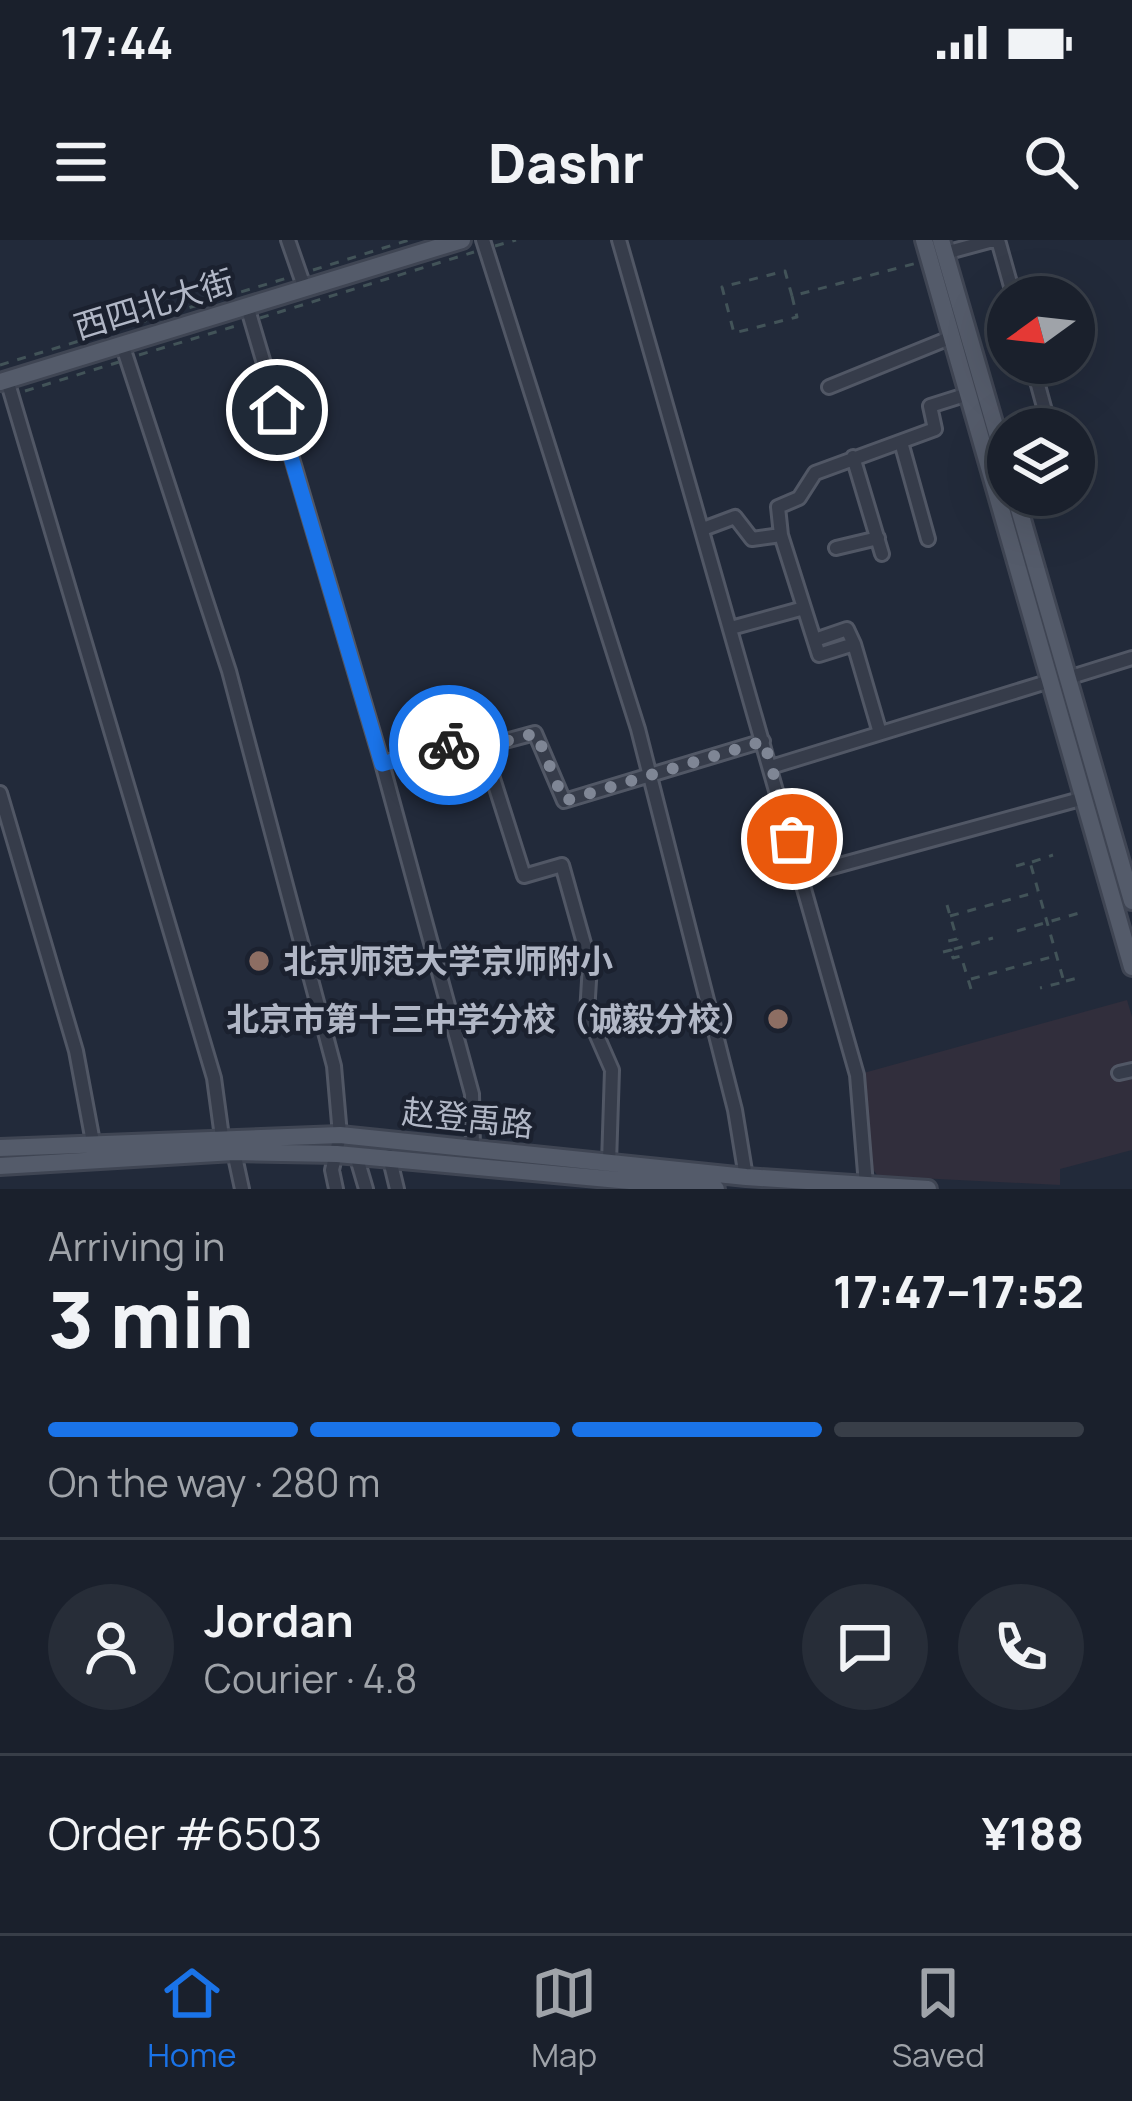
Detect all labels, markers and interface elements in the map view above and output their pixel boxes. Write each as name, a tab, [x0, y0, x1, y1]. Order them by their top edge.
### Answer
text: 17:44	[60, 11, 173, 73]
text: Dashr	[488, 125, 644, 199]
icon: menu	[48, 129, 114, 195]
icon: search	[1018, 129, 1084, 195]
street label: 西四北大街	[68, 258, 239, 349]
north arrow	[987, 276, 1095, 384]
map controls	[987, 276, 1095, 516]
pin	[226, 359, 328, 461]
icon: home	[244, 377, 310, 443]
button: layers	[987, 408, 1095, 516]
courier	[389, 685, 509, 805]
icon: bike	[416, 712, 482, 778]
pin	[741, 788, 843, 890]
icon: bag	[759, 806, 825, 872]
place label: 北京师范大学京师附小	[283, 938, 613, 983]
marker: 北京师范大学京师附小	[246, 948, 272, 974]
place label: 北京市第十三中学分校（诚毅分校）	[226, 996, 754, 1041]
marker: 北京市第十三中学分校（诚毅分校）	[765, 1006, 791, 1032]
street label: 赵登禹路	[400, 1088, 536, 1147]
text: Arriving in	[48, 1219, 225, 1273]
text: 17:47–17:52	[833, 1260, 1084, 1322]
text: 3 min	[48, 1265, 254, 1371]
text: On the way · 280 m	[48, 1455, 380, 1509]
button: person	[48, 1584, 174, 1710]
button: chat	[802, 1584, 928, 1710]
button: phone	[958, 1584, 1084, 1710]
text: Jordan	[204, 1589, 354, 1651]
text: Courier · 4.8	[204, 1651, 417, 1705]
text: Order #6503	[48, 1802, 322, 1864]
text: ¥188	[982, 1802, 1084, 1864]
tab: Home	[147, 1960, 237, 2077]
tab: Map	[531, 1960, 597, 2077]
tab: Saved	[892, 1960, 985, 2077]

